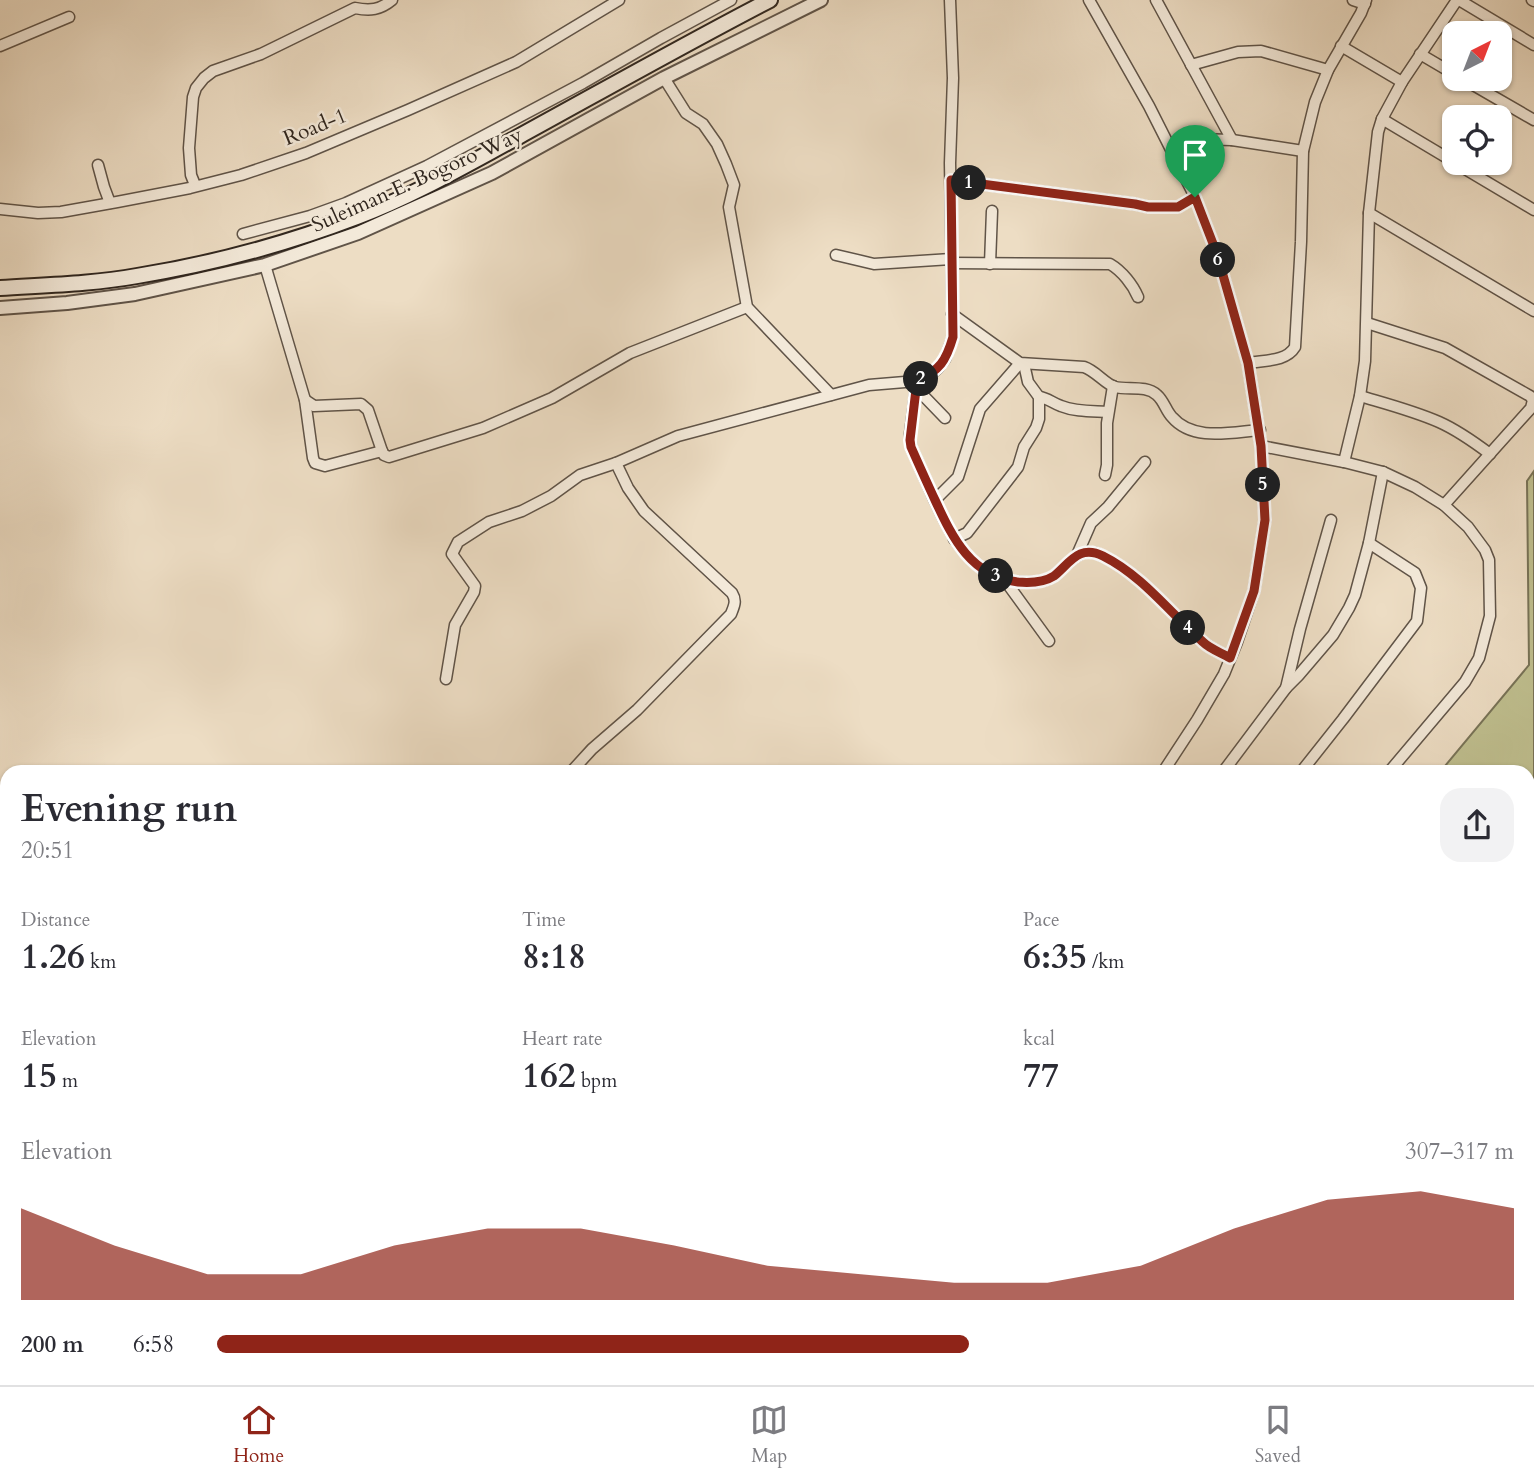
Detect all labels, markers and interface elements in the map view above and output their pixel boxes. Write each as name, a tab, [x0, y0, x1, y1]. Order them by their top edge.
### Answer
north arrow	[1442, 21, 1512, 91]
map controls	[1442, 21, 1512, 175]
street label: Road-1	[279, 101, 351, 153]
button: locate	[1442, 105, 1512, 175]
street label: Suleiman E. Bogoro Way	[307, 120, 527, 240]
pin	[1165, 125, 1225, 197]
icon: arrive	[1176, 136, 1214, 174]
pin: 1	[951, 166, 986, 200]
text: 1	[964, 169, 973, 195]
pin: 6	[1200, 243, 1236, 278]
text: 6	[1213, 246, 1222, 272]
pin: 2	[904, 362, 939, 396]
text: 2	[916, 365, 925, 391]
pin: 5	[1246, 468, 1280, 503]
text: 5	[1258, 471, 1267, 497]
pin: 3	[978, 558, 1014, 594]
text: 3	[991, 562, 1000, 588]
pin: 4	[1170, 610, 1206, 646]
text: 4	[1183, 614, 1192, 640]
text: Evening run	[21, 783, 237, 835]
button: share	[1440, 788, 1514, 862]
text: 20:51	[21, 835, 74, 866]
text: Distance	[21, 907, 90, 933]
text: Time	[522, 907, 566, 933]
text: Pace	[1023, 907, 1060, 933]
text: 1.26	[21, 933, 85, 981]
text: 8:18	[522, 933, 586, 981]
text: 6:35	[1023, 933, 1087, 981]
text: km	[85, 949, 116, 975]
text: /km	[1087, 949, 1124, 975]
text: Elevation	[21, 1026, 96, 1052]
text: Heart rate	[522, 1026, 603, 1052]
text: kcal	[1023, 1026, 1055, 1052]
text: 15	[21, 1052, 57, 1100]
text: 162	[522, 1052, 576, 1100]
text: 77	[1023, 1052, 1059, 1100]
text: m	[57, 1068, 78, 1094]
text: bpm	[576, 1068, 617, 1094]
text: Elevation	[21, 1136, 112, 1167]
text: 307–317 m	[1405, 1136, 1514, 1167]
text: 200 m	[21, 1329, 84, 1360]
text: 6:58	[133, 1329, 174, 1360]
tab: Home	[233, 1401, 284, 1469]
tab: Map	[750, 1401, 788, 1469]
tab: Saved	[1255, 1401, 1301, 1469]

